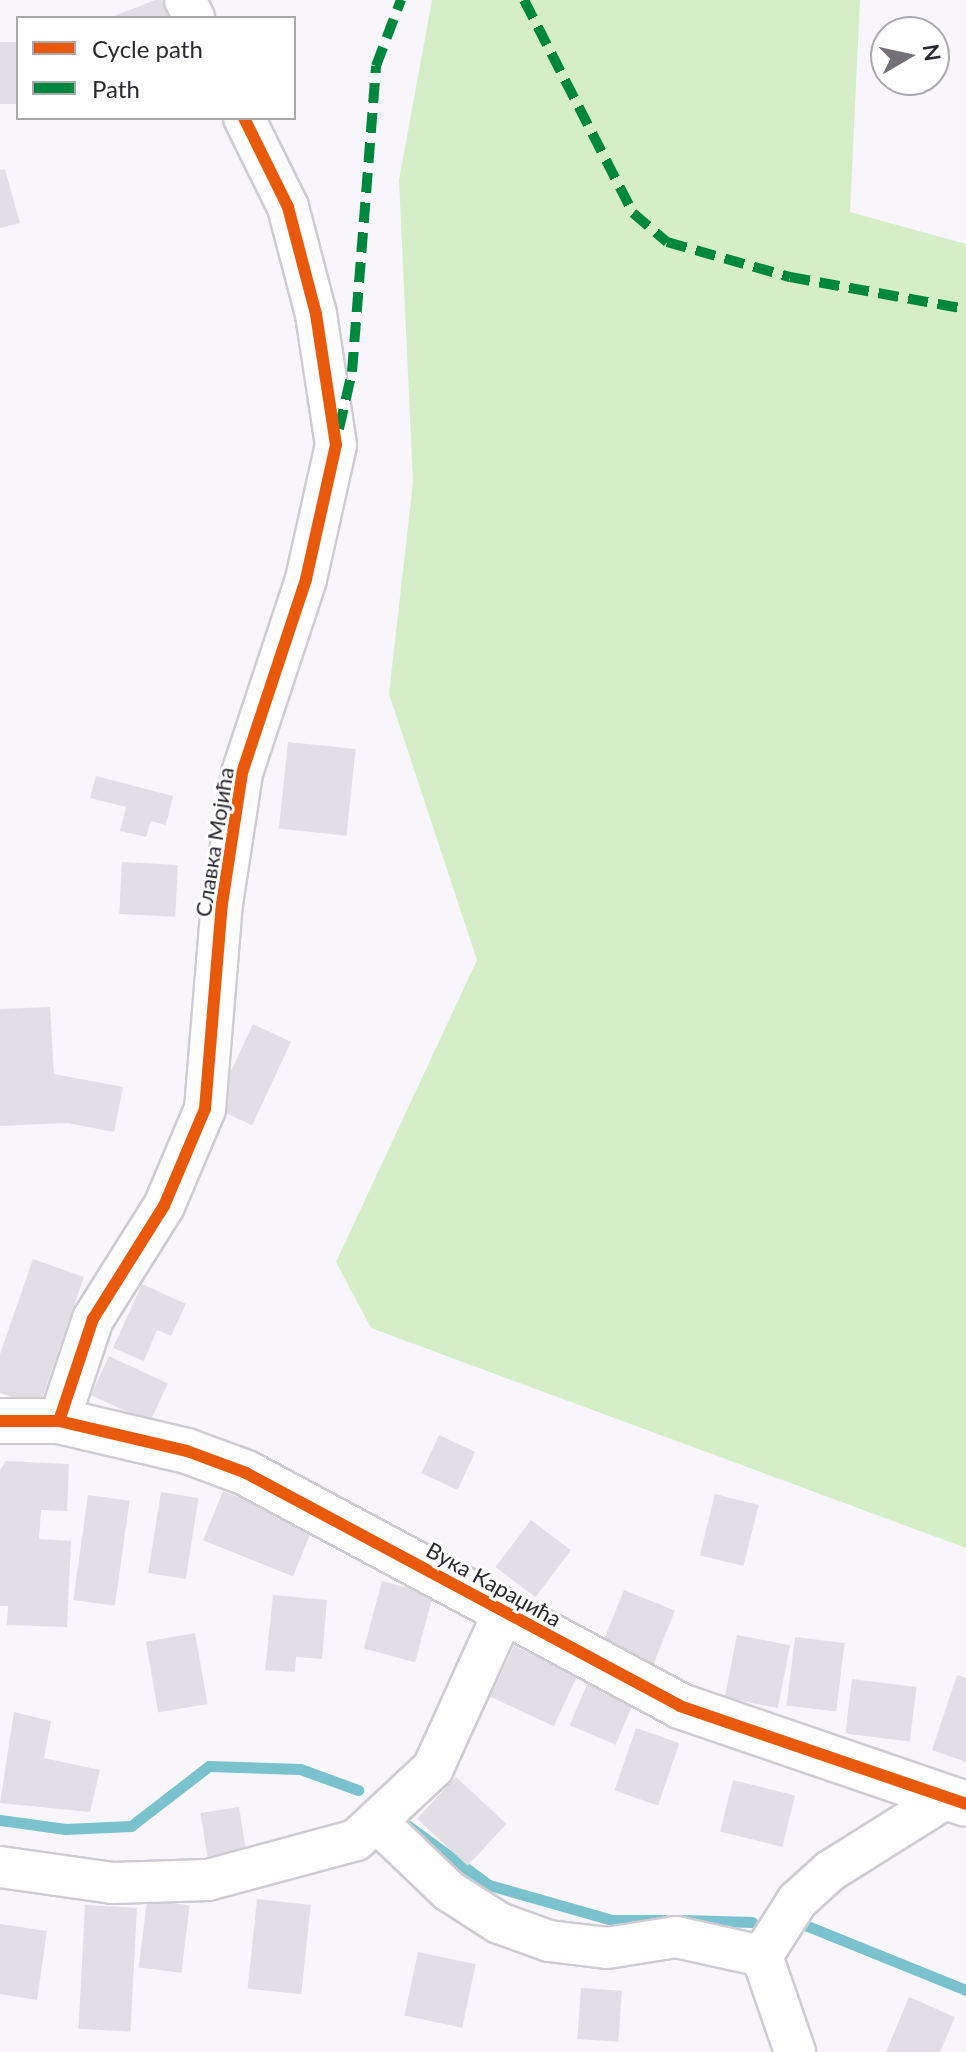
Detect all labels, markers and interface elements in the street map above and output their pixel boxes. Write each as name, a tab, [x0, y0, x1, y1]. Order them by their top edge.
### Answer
legend	[16, 16, 296, 120]
north arrow	[870, 16, 950, 96]
text: Cycle path	[92, 34, 203, 63]
text: N	[918, 42, 947, 63]
text: Path	[92, 74, 140, 103]
street label: Славка Мојића	[189, 765, 239, 919]
street label: Вука Караџића	[422, 1536, 566, 1632]

